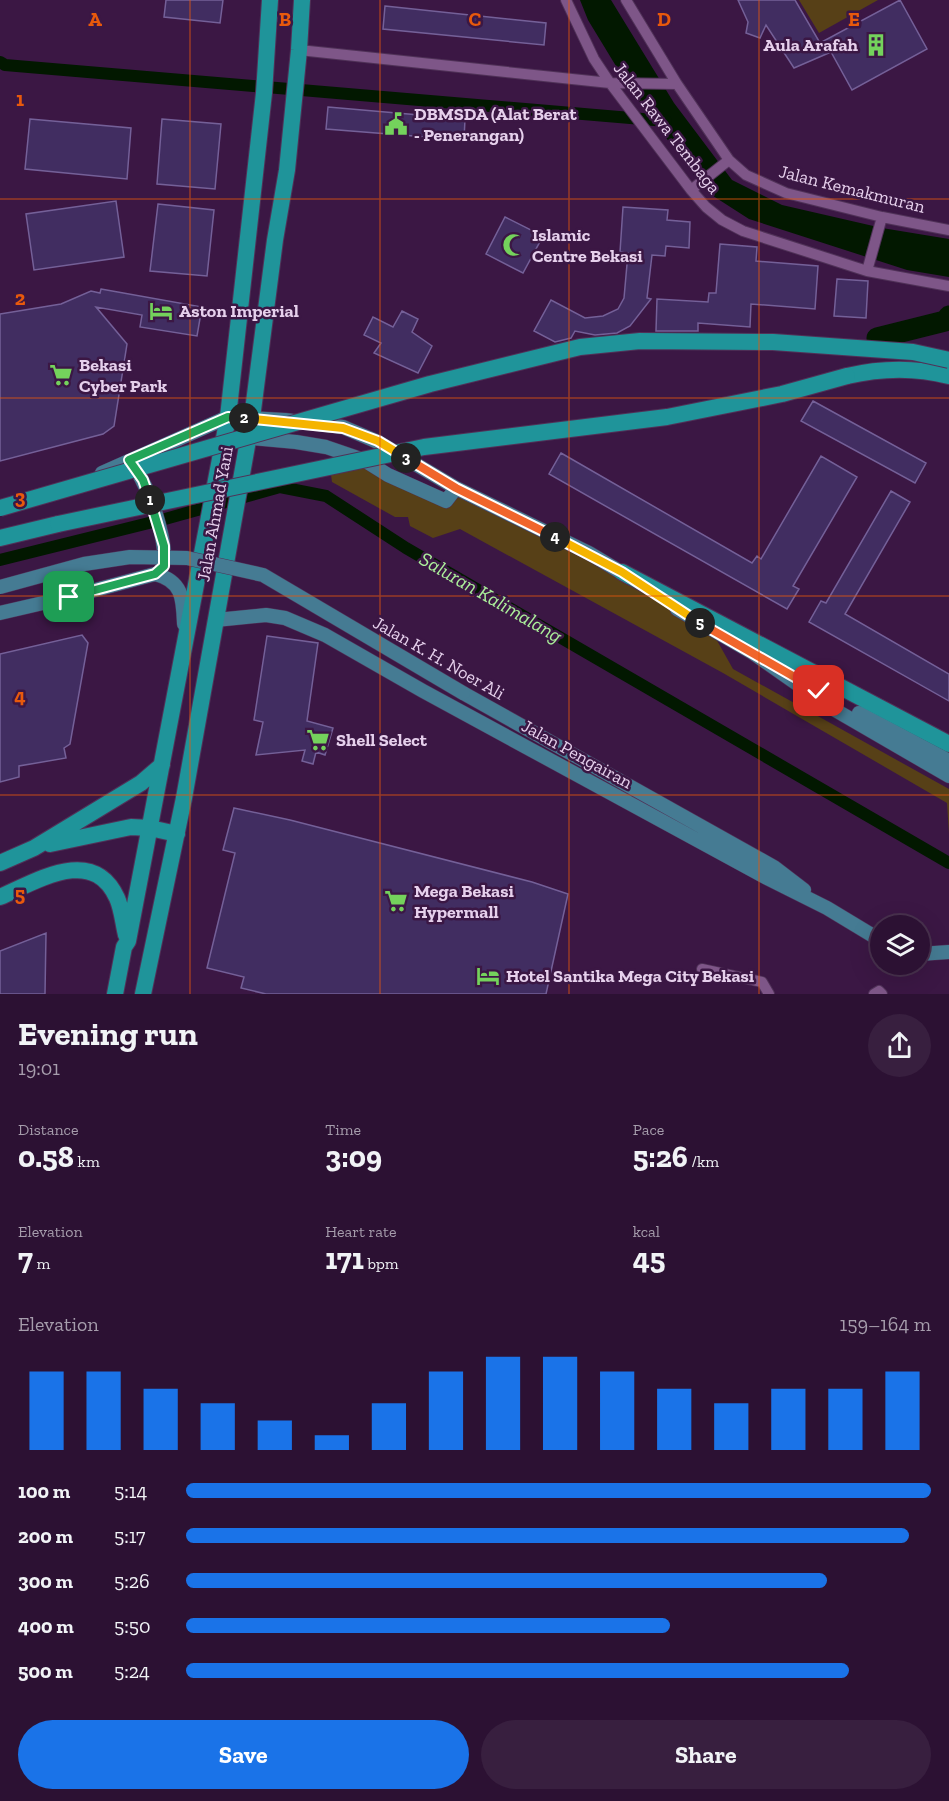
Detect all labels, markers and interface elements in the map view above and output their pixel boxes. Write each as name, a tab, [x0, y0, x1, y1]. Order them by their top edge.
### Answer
text: A	[88, 7, 102, 31]
text: B	[279, 7, 291, 31]
text: C	[469, 7, 482, 31]
text: D	[657, 7, 671, 31]
text: E	[848, 7, 860, 31]
building icon: Aula Arafah	[863, 32, 889, 58]
place label: Aula Arafah	[763, 34, 859, 56]
street label: Jalan Rawa Tembaga	[609, 58, 725, 198]
text: 1	[16, 87, 24, 111]
place label: DBMSDA (Alat Berat - Penerangan)	[414, 103, 578, 146]
public building icon: DBMSDA (Alat Berat - Penerangan)	[383, 111, 409, 137]
street label: Jalan Kemakmuran	[777, 160, 928, 218]
place label: Islamic Centre Bekasi	[532, 224, 643, 267]
mosque icon: Islamic Centre Bekasi	[501, 232, 527, 258]
text: 2	[15, 286, 26, 310]
hotel icon: Aston Imperial	[148, 298, 174, 324]
place label: Aston Imperial	[179, 300, 299, 322]
place label: Bekasi Cyber Park	[79, 354, 167, 397]
supermarket icon: Bekasi Cyber Park	[48, 362, 74, 388]
pin: 2	[229, 403, 259, 433]
text: 2	[240, 408, 248, 427]
pin: 3	[391, 443, 421, 473]
street label: Jalan Ahmad Yani	[192, 445, 238, 583]
text: 3	[402, 448, 410, 467]
text: 3	[15, 485, 26, 509]
pin: 1	[135, 485, 165, 515]
text: 1	[147, 490, 153, 509]
pin: 4	[540, 522, 570, 552]
text: 4	[550, 527, 560, 546]
water label: Saluran Kalimalang	[415, 546, 567, 648]
pin	[43, 571, 94, 622]
icon: arrive	[52, 580, 85, 613]
pin: 5	[685, 608, 715, 638]
street label: Jalan K. H. Noer Ali	[369, 611, 509, 705]
text: 5	[696, 613, 704, 632]
pin	[793, 665, 844, 716]
icon: check	[802, 674, 835, 707]
text: 4	[14, 684, 26, 708]
street label: Jalan Pengairan	[518, 715, 637, 794]
supermarket icon: Shell Select	[305, 727, 331, 753]
place label: Shell Select	[336, 729, 428, 751]
place label: Mega Bekasi Hypermall	[414, 880, 514, 923]
text: 5	[15, 882, 25, 906]
supermarket icon: Mega Bekasi Hypermall	[383, 888, 409, 914]
map controls	[870, 915, 930, 975]
button: layers	[870, 915, 930, 975]
hotel icon: Hotel Santika Mega City Bekasi	[475, 963, 501, 989]
place label: Hotel Santika Mega City Bekasi	[506, 965, 755, 987]
text: Evening run	[18, 1014, 198, 1053]
button: share	[868, 1014, 931, 1077]
text: 19:01	[18, 1056, 60, 1080]
text: Distance	[18, 1120, 79, 1139]
text: Time	[325, 1120, 361, 1139]
text: Pace	[633, 1120, 664, 1139]
text: 0.58	[18, 1139, 74, 1175]
text: 3:09	[325, 1139, 382, 1175]
text: 5:26	[633, 1139, 688, 1175]
text: km	[74, 1152, 100, 1171]
text: /km	[688, 1152, 719, 1171]
text: Elevation	[18, 1222, 83, 1241]
text: Heart rate	[325, 1222, 396, 1241]
text: kcal	[633, 1222, 660, 1241]
text: 7	[18, 1241, 33, 1277]
text: 171	[325, 1241, 364, 1277]
text: 45	[633, 1241, 665, 1277]
text: m	[33, 1254, 50, 1273]
text: bpm	[364, 1254, 399, 1273]
text: Elevation	[18, 1312, 99, 1336]
text: 159–164 m	[839, 1312, 931, 1336]
text: 100 m	[18, 1479, 70, 1503]
text: 5:14	[114, 1479, 147, 1503]
text: 200 m	[18, 1524, 73, 1548]
text: 5:17	[114, 1524, 146, 1548]
text: 300 m	[18, 1569, 73, 1593]
text: 5:26	[114, 1569, 150, 1593]
text: 400 m	[18, 1614, 74, 1638]
text: 5:50	[114, 1614, 150, 1638]
text: 500 m	[18, 1659, 73, 1683]
text: 5:24	[114, 1659, 150, 1683]
button: Save	[18, 1720, 469, 1789]
button: Share	[481, 1720, 931, 1789]

